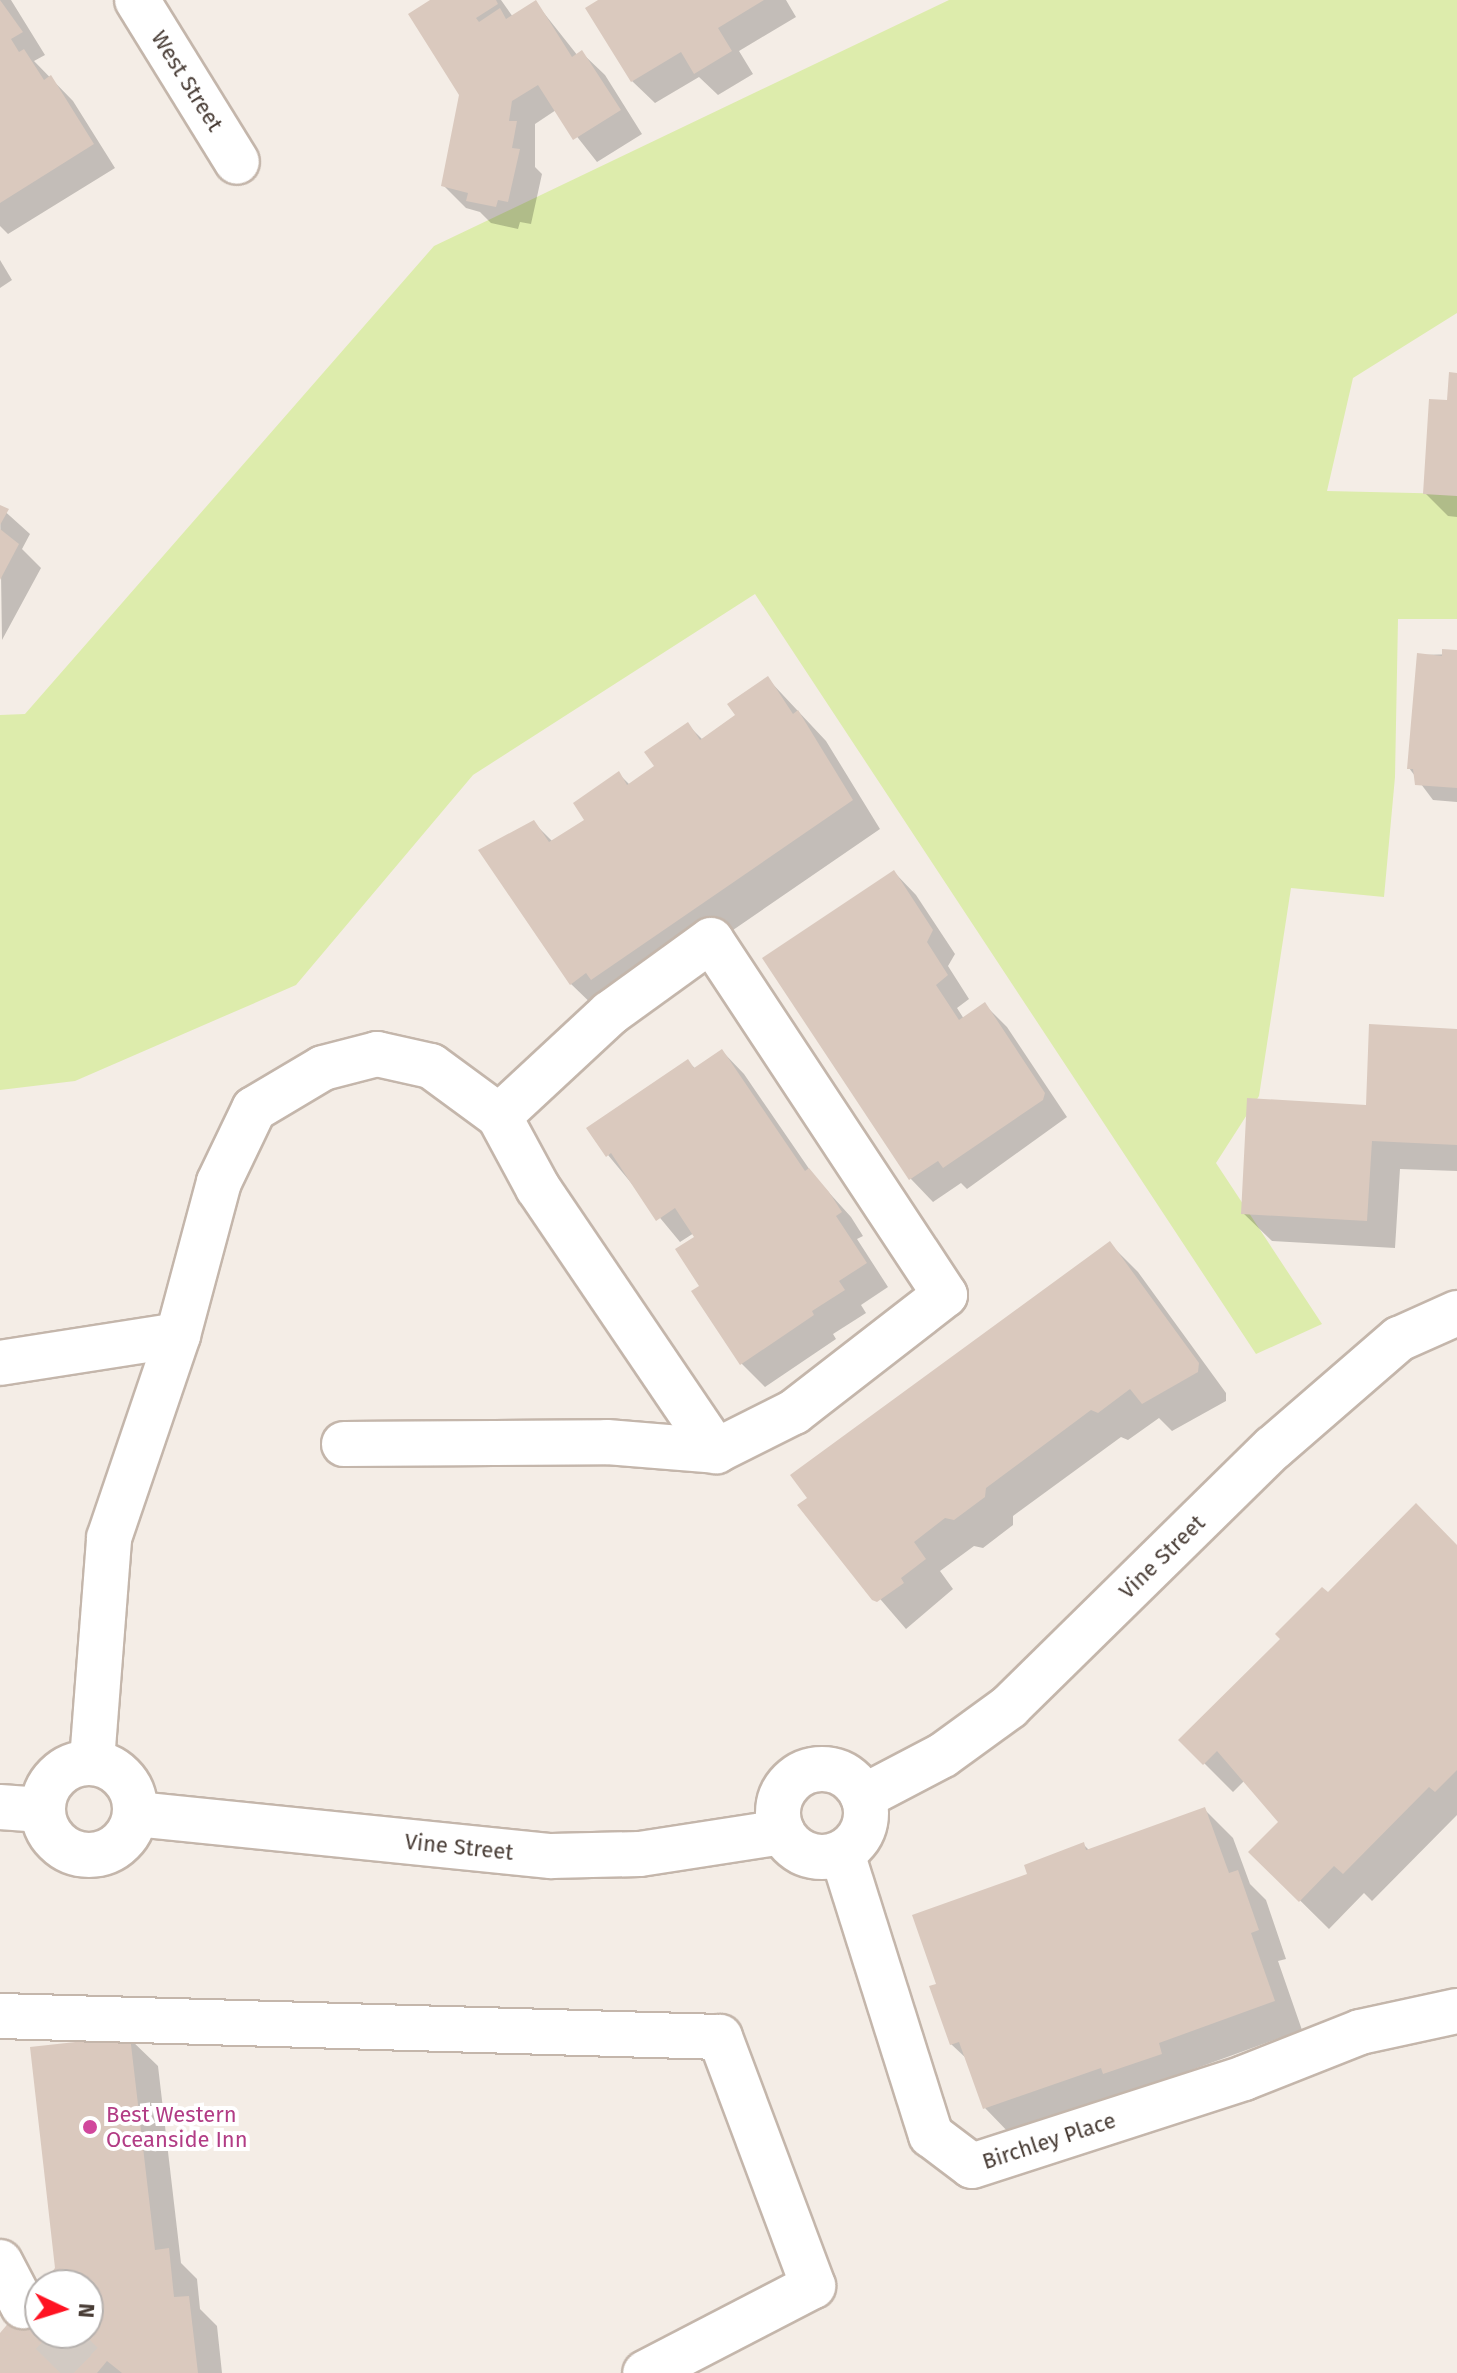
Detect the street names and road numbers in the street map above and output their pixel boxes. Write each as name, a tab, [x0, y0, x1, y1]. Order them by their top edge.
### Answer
street label: West Street	[146, 26, 228, 136]
street label: Vine Street	[1114, 1510, 1210, 1604]
street label: Vine Street	[404, 1828, 514, 1866]
street label: Birchley Place	[979, 2107, 1119, 2175]

